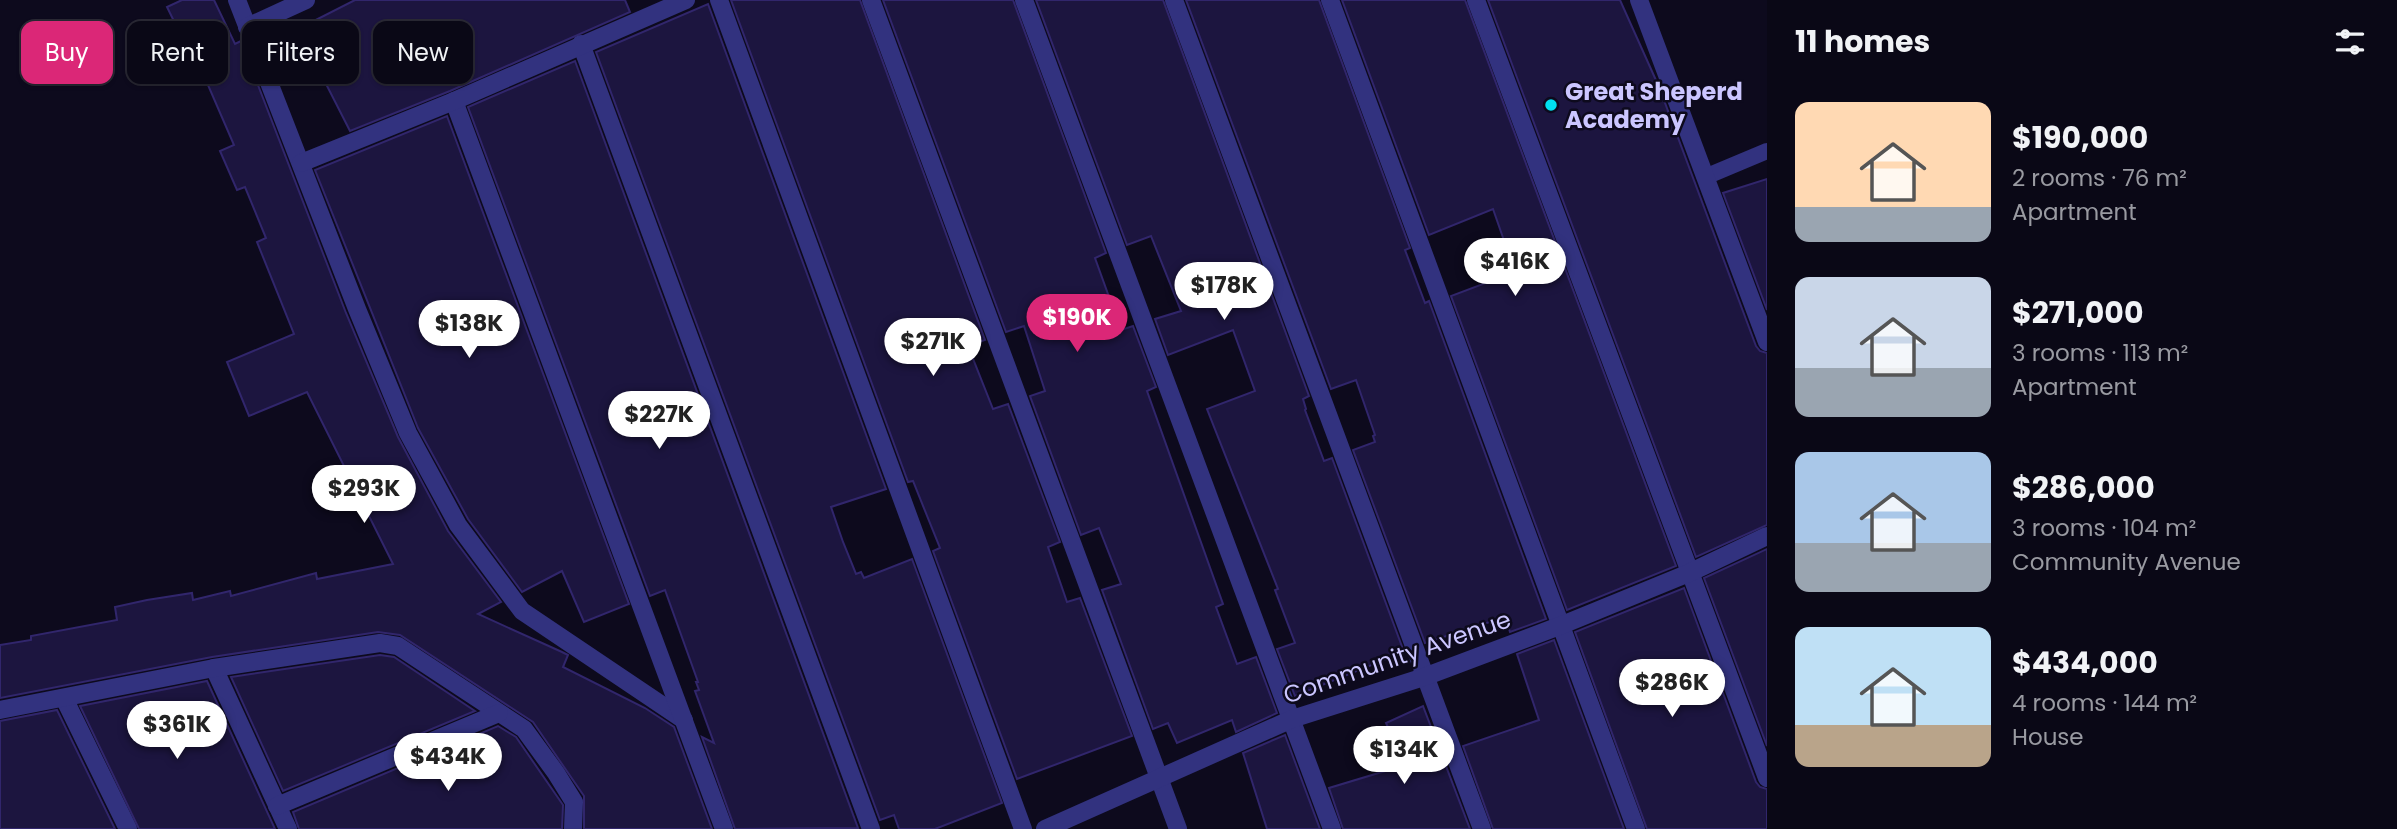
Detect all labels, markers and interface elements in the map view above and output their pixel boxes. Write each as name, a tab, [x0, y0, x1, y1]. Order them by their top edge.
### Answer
text: 11 homes	[1795, 20, 1930, 63]
chip: Buy	[21, 21, 113, 84]
chip: Rent	[127, 21, 228, 84]
chip: Filters	[242, 21, 359, 84]
chip: New	[373, 21, 473, 84]
icon: filters	[2331, 23, 2369, 61]
place label: Great Sheperd Academy	[1565, 75, 1743, 136]
marker: Great Sheperd Academy	[1543, 97, 1559, 113]
text: $190,000	[2012, 116, 2148, 159]
icon: home	[1851, 130, 1935, 214]
text: 2 rooms · 76 m²	[2012, 162, 2187, 194]
text: Apartment	[2012, 196, 2137, 228]
pin: $416K	[1466, 238, 1564, 298]
text: $416K	[1480, 245, 1550, 277]
pin: $178K	[1175, 262, 1273, 322]
text: $178K	[1190, 269, 1258, 301]
text: $271,000	[2012, 291, 2144, 334]
pin: $190K	[1028, 294, 1126, 354]
pin: $138K	[420, 300, 518, 360]
text: $190K	[1043, 301, 1111, 333]
icon: home	[1851, 305, 1935, 389]
text: $138K	[435, 307, 503, 339]
pin: $271K	[884, 318, 982, 378]
text: $271K	[900, 325, 966, 357]
text: 3 rooms · 113 m²	[2012, 337, 2188, 369]
text: Apartment	[2012, 371, 2137, 403]
pin: $227K	[610, 392, 708, 451]
text: $227K	[624, 398, 694, 430]
pin: $293K	[315, 466, 413, 525]
text: $286,000	[2012, 466, 2155, 509]
text: $293K	[328, 472, 400, 504]
icon: home	[1851, 480, 1935, 564]
text: 3 rooms · 104 m²	[2012, 512, 2196, 544]
text: Community Avenue	[2012, 546, 2241, 578]
street label: Community Avenue	[1279, 603, 1515, 711]
text: $434,000	[2012, 641, 2158, 684]
icon: home	[1851, 655, 1935, 739]
pin: $286K	[1623, 660, 1721, 719]
text: $286K	[1635, 666, 1709, 698]
text: 4 rooms · 144 m²	[2012, 687, 2197, 719]
pin: $361K	[128, 702, 226, 761]
text: $361K	[143, 708, 211, 740]
text: House	[2012, 721, 2084, 753]
pin: $134K	[1355, 726, 1453, 786]
text: $134K	[1369, 733, 1439, 765]
pin: $434K	[399, 734, 497, 793]
text: $434K	[410, 740, 486, 772]

